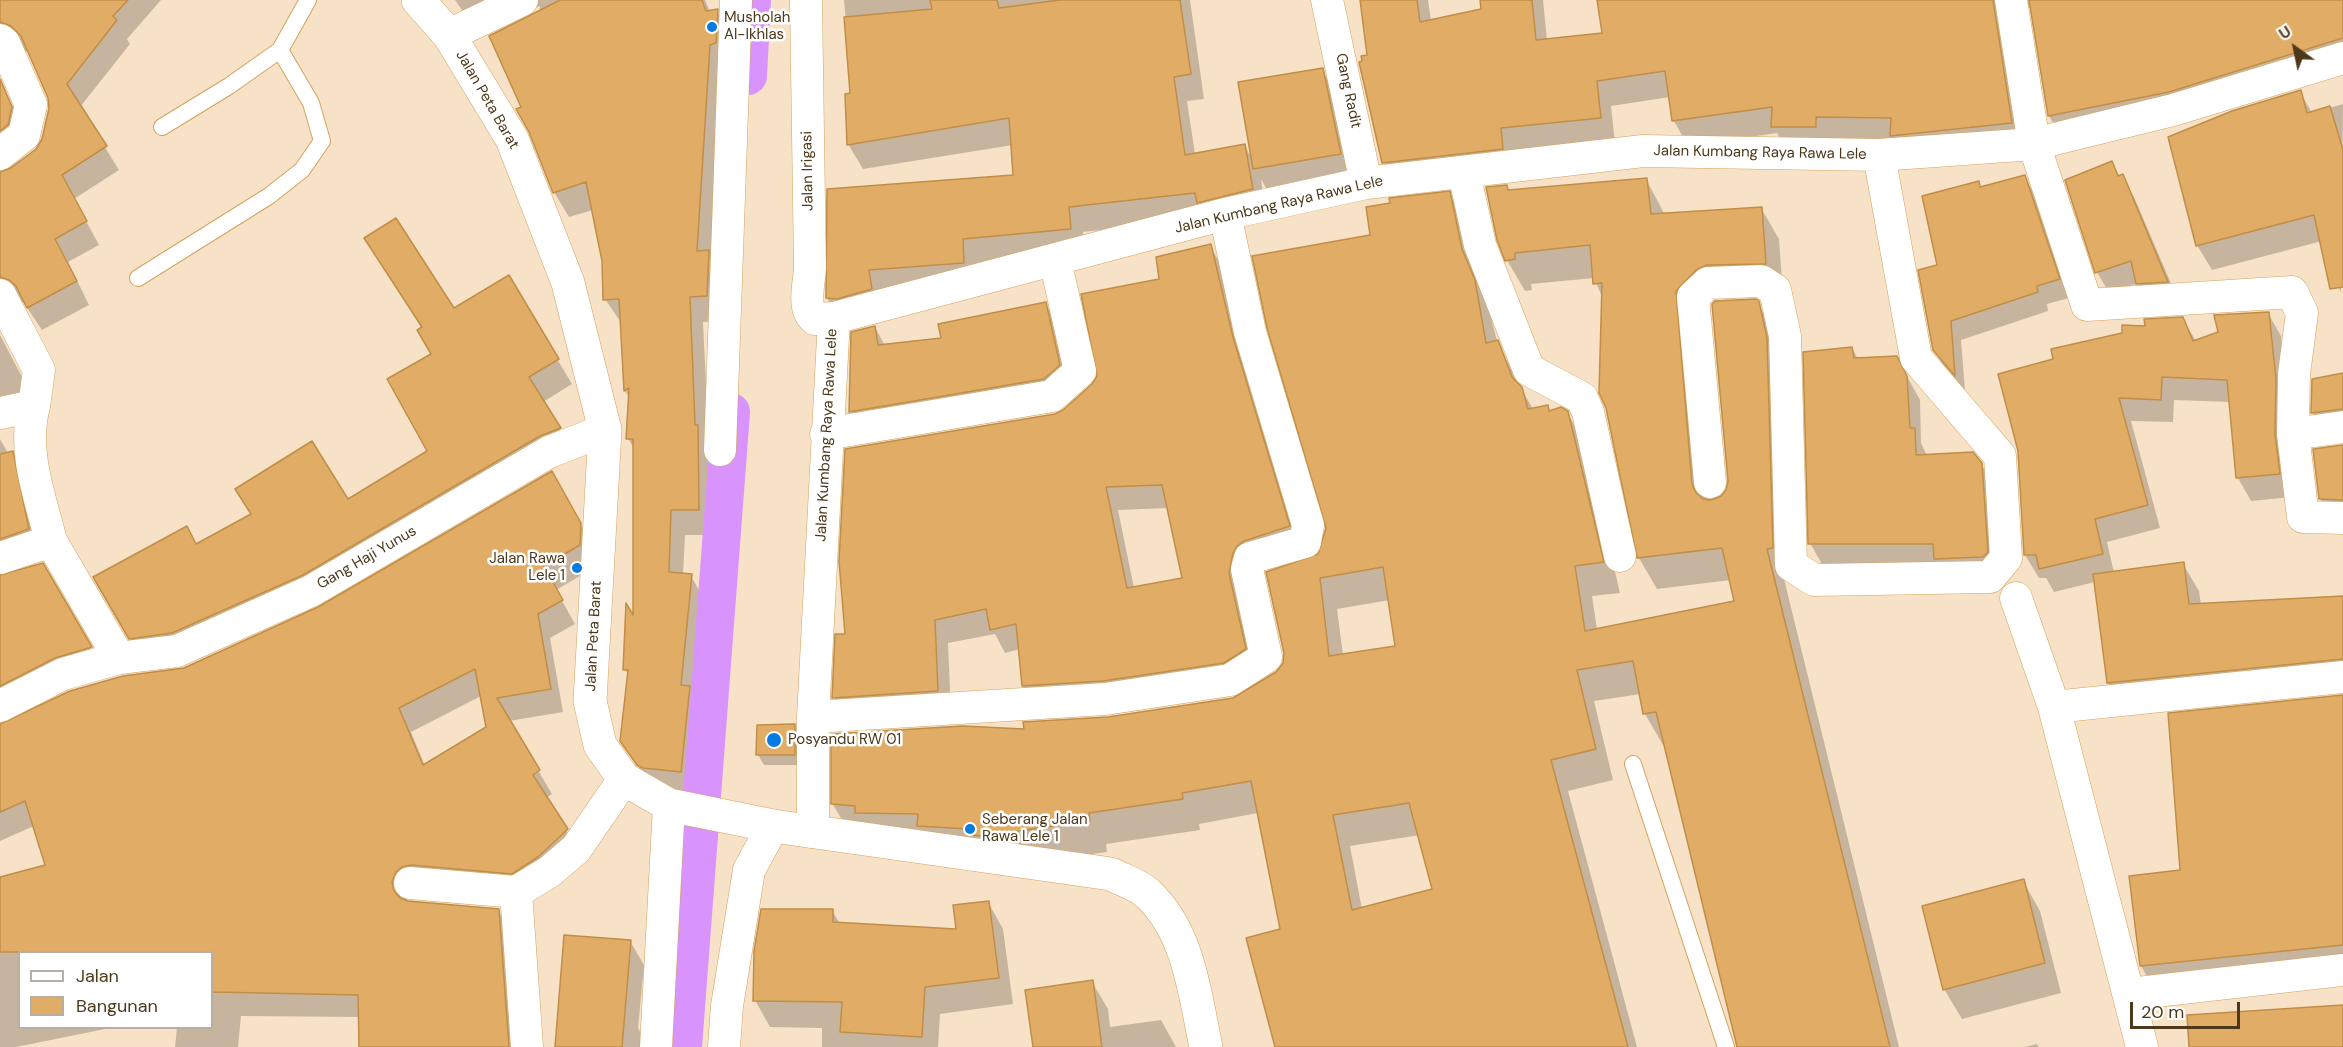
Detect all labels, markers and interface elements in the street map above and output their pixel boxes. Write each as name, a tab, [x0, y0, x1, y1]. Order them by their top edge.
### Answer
place label: Musholah Al-Ikhlas	[724, 9, 790, 44]
north arrow	[2265, 18, 2325, 78]
marker: Musholah Al-Ikhlas	[705, 20, 719, 34]
text: U	[2275, 21, 2295, 44]
street label: Jalan Peta Barat	[451, 47, 523, 153]
street label: Gang Radit	[1331, 52, 1365, 130]
street label: Jalan Irigasi	[798, 131, 818, 211]
street label: Jalan Kumbang Raya Rawa Lele	[1653, 142, 1867, 164]
street label: Jalan Kumbang Raya Rawa Lele	[1173, 172, 1385, 238]
street label: Jalan Kumbang Raya Rawa Lele	[812, 328, 842, 542]
street label: Gang Haji Yunus	[314, 522, 420, 594]
place label: Jalan Rawa Lele 1	[489, 550, 565, 585]
marker: Jalan Rawa Lele 1	[570, 561, 584, 575]
street label: Jalan Peta Barat	[582, 580, 606, 692]
marker: Posyandu RW 01	[765, 731, 783, 749]
place label: Posyandu RW 01	[788, 731, 901, 749]
place label: Seberang Jalan Rawa Lele 1	[982, 811, 1088, 846]
marker: Seberang Jalan Rawa Lele 1	[963, 822, 977, 836]
legend	[18, 951, 213, 1029]
text: Jalan	[76, 964, 119, 988]
scale bar	[2133, 990, 2242, 1028]
text: Bangunan	[76, 994, 158, 1018]
text: 20 m	[2141, 1000, 2184, 1024]

